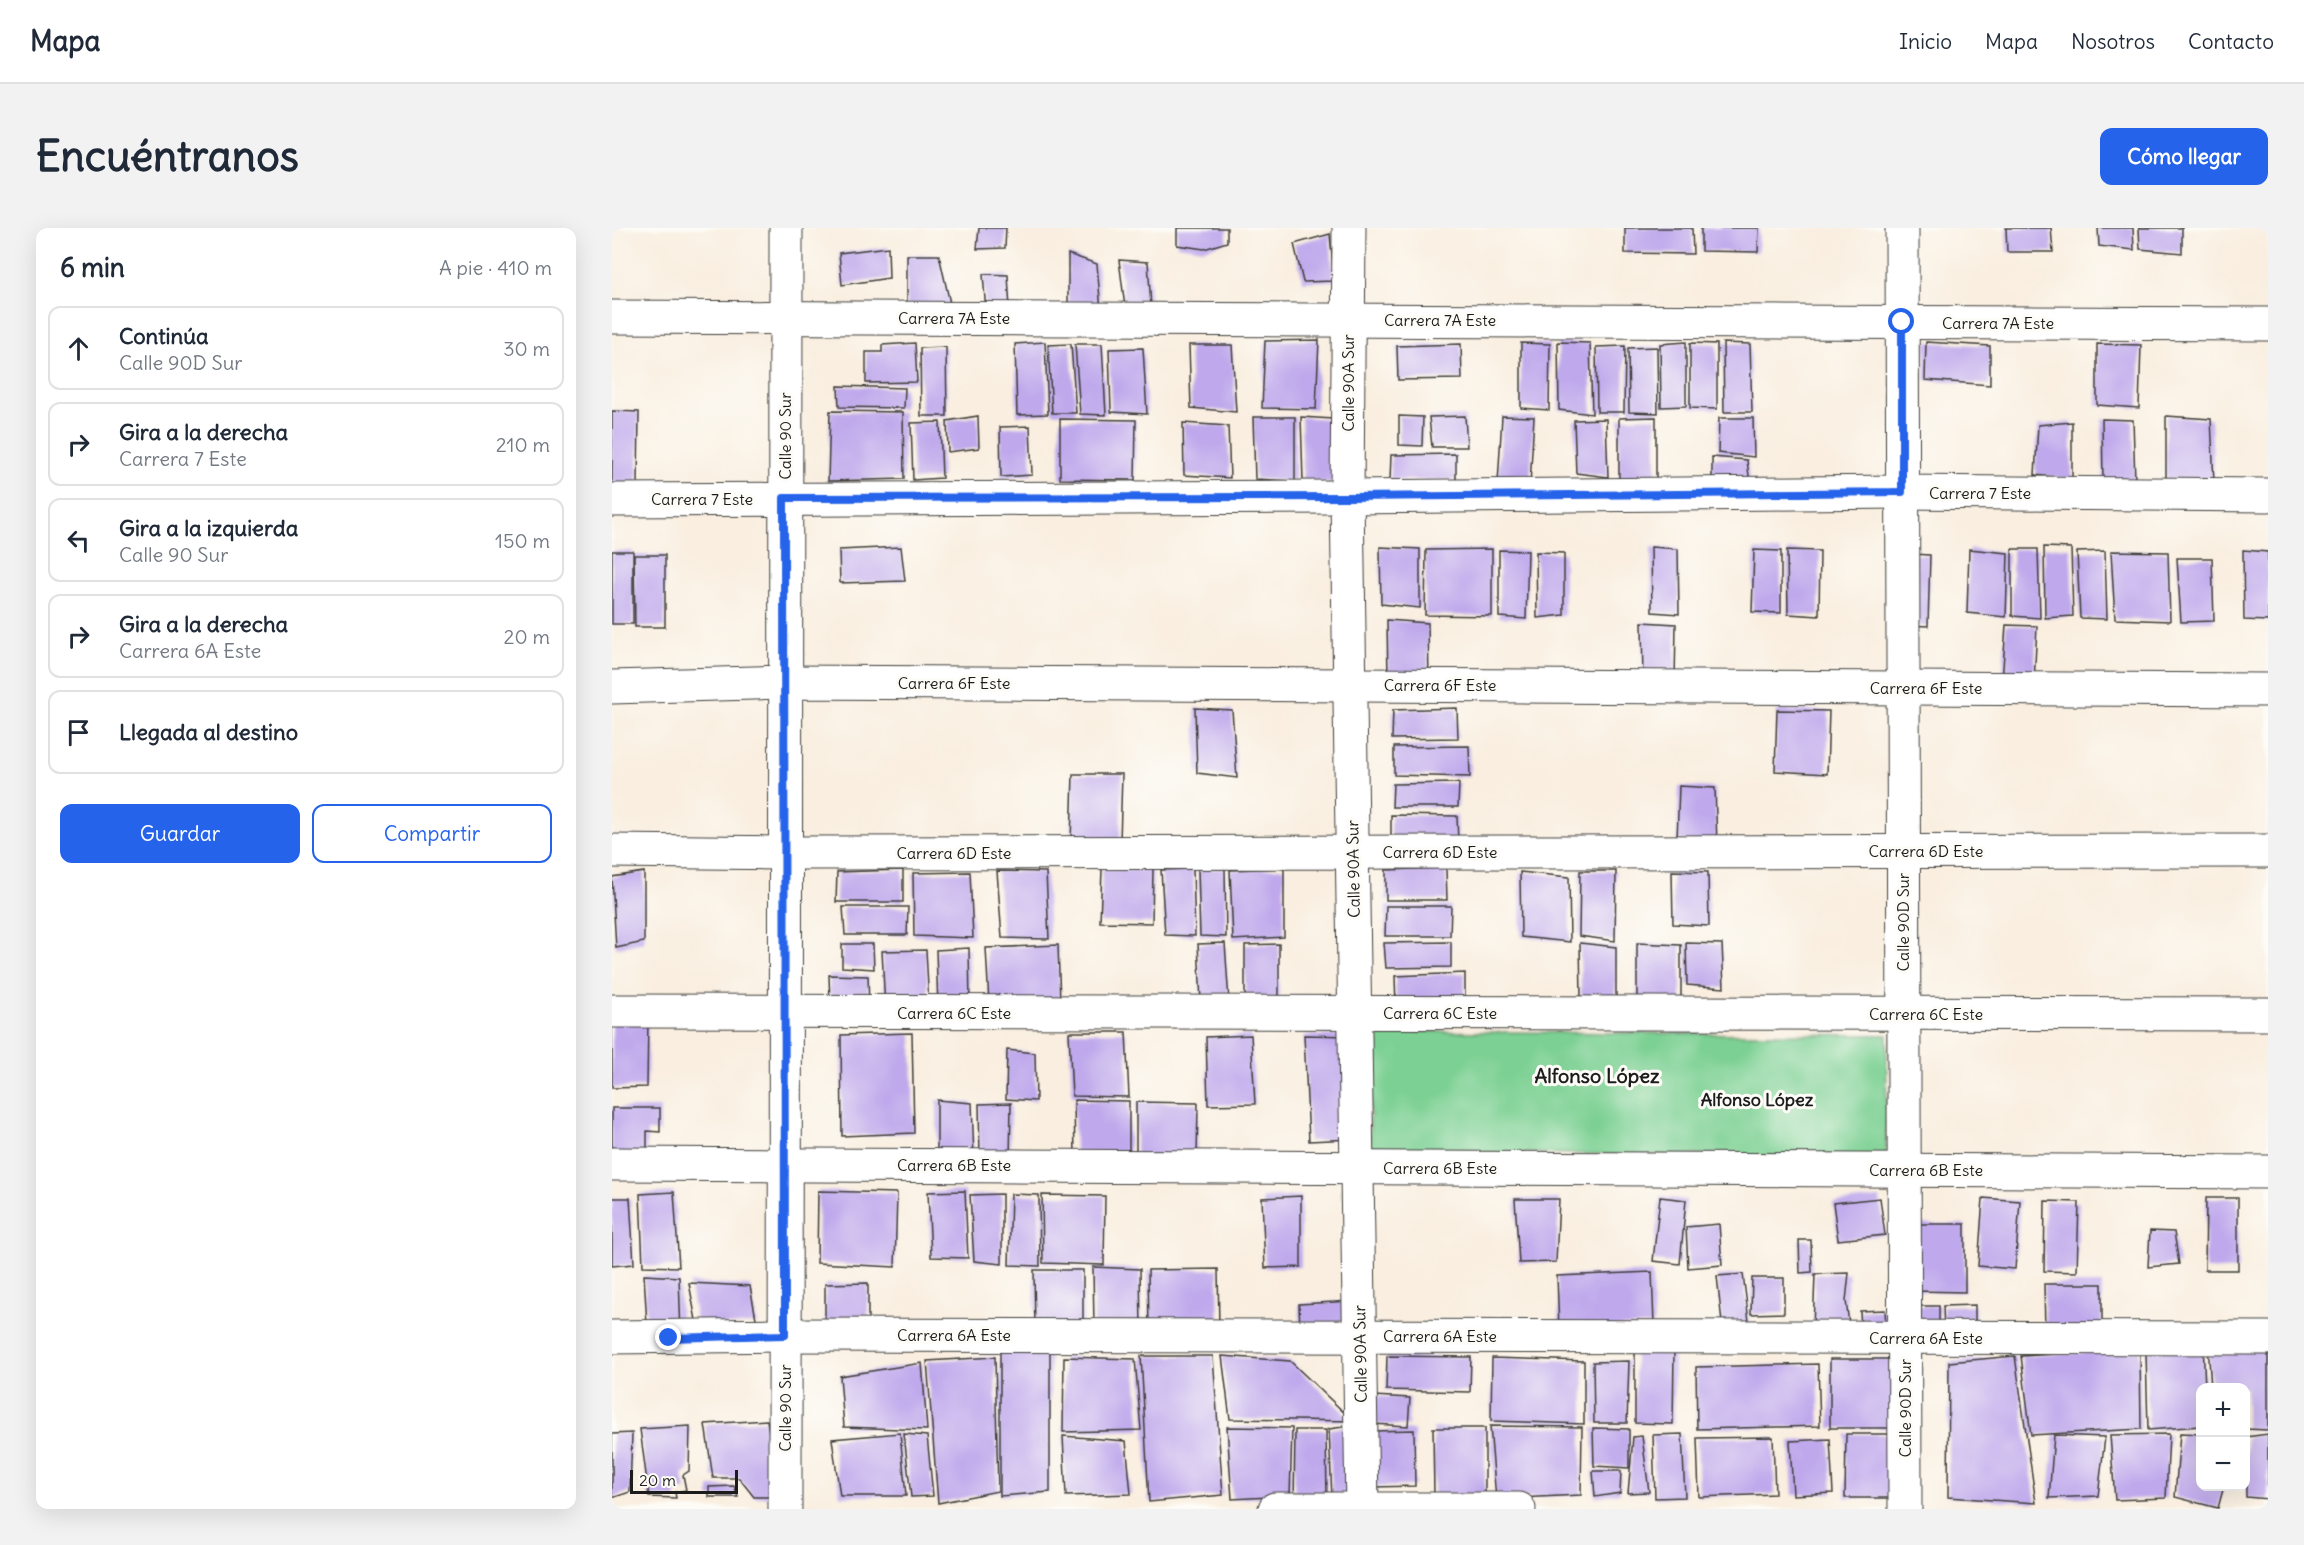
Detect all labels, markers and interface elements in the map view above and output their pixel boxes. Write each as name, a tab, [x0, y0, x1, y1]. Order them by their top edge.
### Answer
text: Mapa	[30, 23, 100, 59]
text: Inicio	[1899, 28, 1952, 55]
text: Mapa	[1985, 28, 2038, 55]
text: Nosotros	[2071, 28, 2155, 55]
text: Contacto	[2188, 28, 2274, 55]
button: Cómo llegar	[2100, 128, 2268, 185]
text: Encuéntranos	[36, 130, 299, 182]
text: 6 min	[60, 251, 125, 284]
text: A pie · 410 m	[439, 255, 552, 280]
street label: Carrera 7A Este	[898, 308, 1010, 328]
route start	[1888, 308, 1914, 334]
street label: Carrera 7A Este	[1384, 310, 1496, 330]
street label: Carrera 7A Este	[1942, 313, 2054, 333]
text: Continúa	[119, 322, 208, 350]
icon: ahead	[62, 332, 95, 365]
street label: Calle 90A Sur	[1338, 334, 1358, 432]
text: 30 m	[503, 336, 550, 361]
text: Calle 90D Sur	[119, 350, 242, 375]
street label: Calle 90 Sur	[775, 392, 795, 480]
text: Gira a la derecha	[119, 418, 288, 446]
icon: right	[62, 428, 95, 461]
text: 210 m	[496, 432, 550, 457]
text: Carrera 7 Este	[119, 446, 247, 471]
street label: Carrera 7 Este	[1929, 483, 2031, 503]
street label: Carrera 7 Este	[651, 489, 753, 509]
text: Gira a la izquierda	[119, 514, 298, 542]
icon: left	[62, 524, 95, 557]
text: 150 m	[495, 528, 550, 553]
text: Calle 90 Sur	[119, 542, 228, 567]
text: Gira a la derecha	[119, 610, 288, 638]
icon: right	[62, 620, 95, 653]
text: 20 m	[504, 624, 550, 649]
text: Carrera 6A Este	[119, 638, 261, 663]
street label: Carrera 6F Este	[898, 673, 1010, 693]
street label: Carrera 6F Este	[1384, 675, 1496, 695]
street label: Carrera 6F Este	[1870, 678, 1982, 698]
icon: arrive	[62, 716, 95, 749]
text: Llegada al destino	[119, 718, 298, 746]
button: Guardar	[60, 804, 300, 863]
button: Compartir	[312, 804, 552, 863]
street label: Calle 90A Sur	[1342, 820, 1364, 918]
street label: Carrera 6D Este	[1869, 841, 1983, 861]
street label: Carrera 6D Este	[1383, 842, 1497, 862]
street label: Carrera 6D Este	[897, 843, 1011, 863]
street label: Calle 90D Sur	[1893, 872, 1913, 971]
street label: Carrera 6C Este	[897, 1003, 1011, 1023]
street label: Carrera 6C Este	[1383, 1003, 1497, 1023]
street label: Carrera 6C Este	[1869, 1004, 1983, 1024]
district label: Alfonso López	[1534, 1063, 1660, 1088]
district label: Alfonso López	[1701, 1088, 1814, 1111]
street label: Carrera 6B Este	[897, 1155, 1011, 1175]
street label: Carrera 6B Este	[1383, 1158, 1497, 1178]
street label: Carrera 6B Este	[1869, 1160, 1983, 1180]
street label: Calle 90A Sur	[1349, 1305, 1371, 1403]
route end	[655, 1324, 681, 1350]
street label: Carrera 6A Este	[897, 1325, 1011, 1345]
street label: Carrera 6A Este	[1383, 1326, 1497, 1346]
street label: Carrera 6A Este	[1869, 1328, 1983, 1348]
street label: Calle 90D Sur	[1895, 1358, 1915, 1457]
street label: Calle 90 Sur	[775, 1364, 795, 1452]
map controls	[2196, 1383, 2250, 1491]
button: +	[2196, 1383, 2250, 1437]
button: −	[2196, 1437, 2250, 1491]
scale bar	[630, 1467, 738, 1494]
text: 20 m	[639, 1470, 676, 1490]

